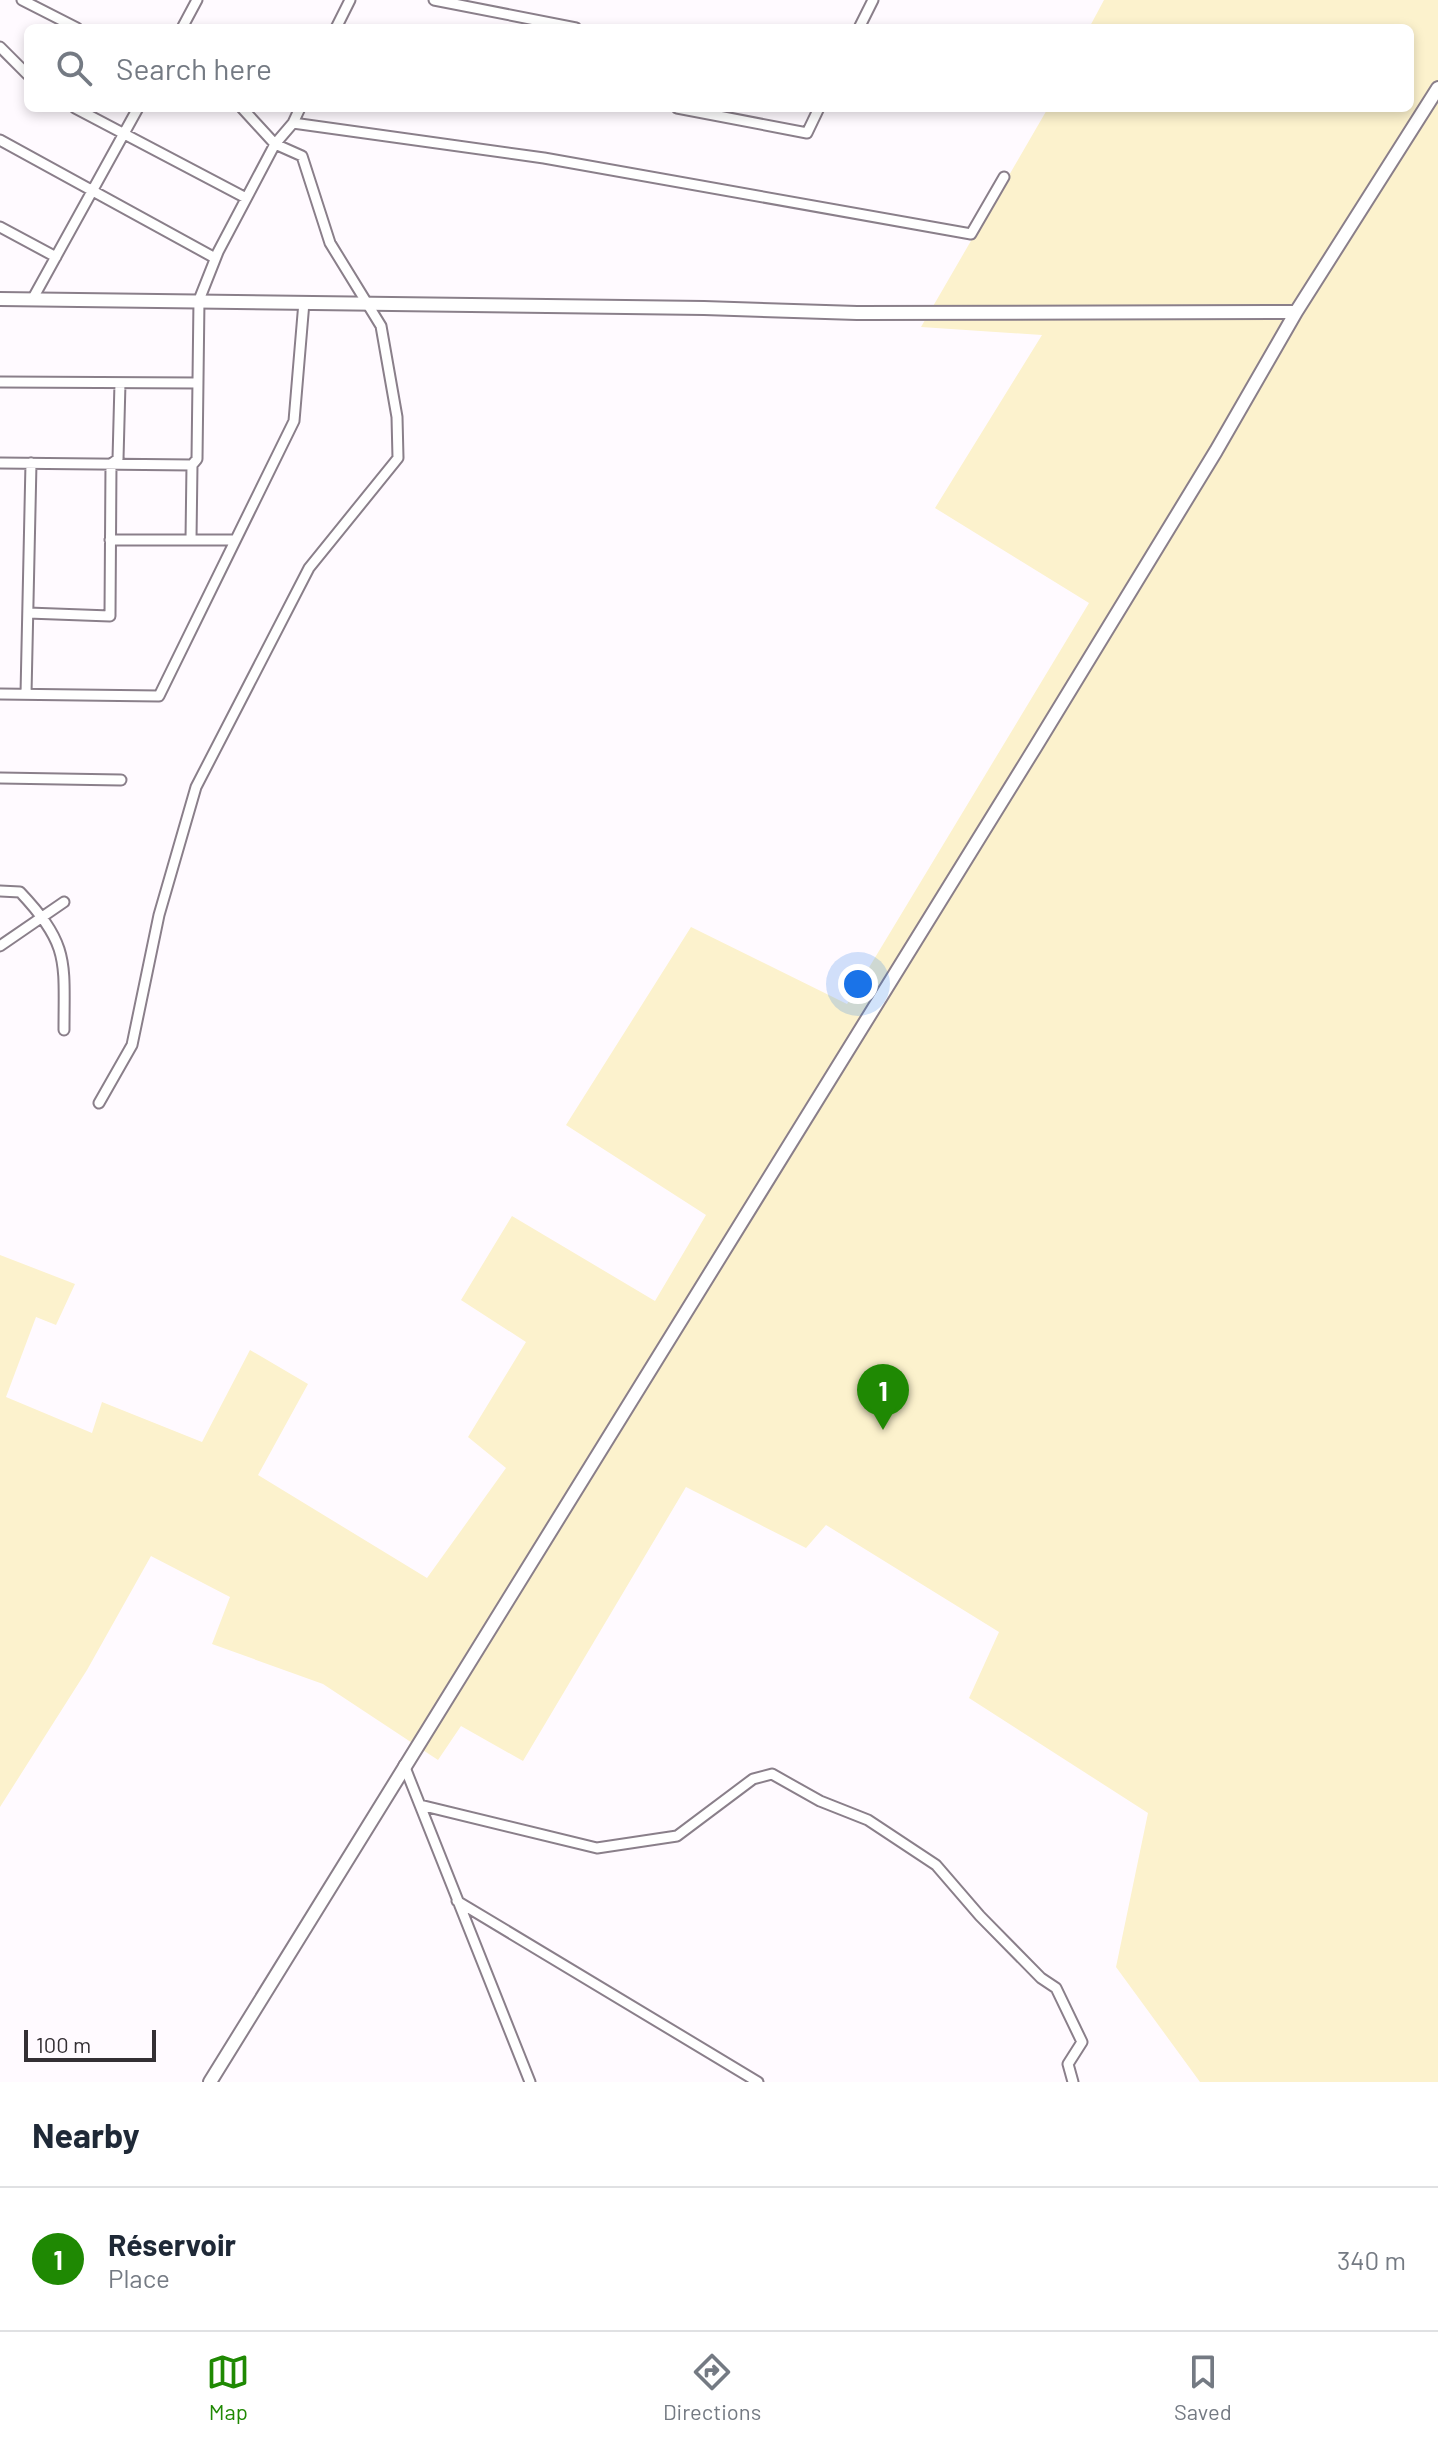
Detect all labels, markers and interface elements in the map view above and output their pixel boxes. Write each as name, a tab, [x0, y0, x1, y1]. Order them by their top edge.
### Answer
search box	[24, 24, 1414, 112]
icon: search	[52, 46, 96, 90]
text: Search here	[116, 50, 272, 86]
your location	[838, 964, 878, 1004]
pin: 1	[857, 1364, 909, 1430]
scale bar	[24, 2026, 156, 2062]
text: 100 m	[36, 2031, 91, 2057]
text: Nearby	[32, 2114, 140, 2155]
text: Réservoir	[108, 2226, 236, 2262]
text: 1	[53, 2244, 63, 2275]
text: 340 m	[1337, 2244, 1406, 2275]
text: Place	[108, 2262, 170, 2293]
tab: Map	[206, 2350, 250, 2424]
tab: Directions	[663, 2350, 761, 2424]
tab: Saved	[1174, 2350, 1232, 2424]

